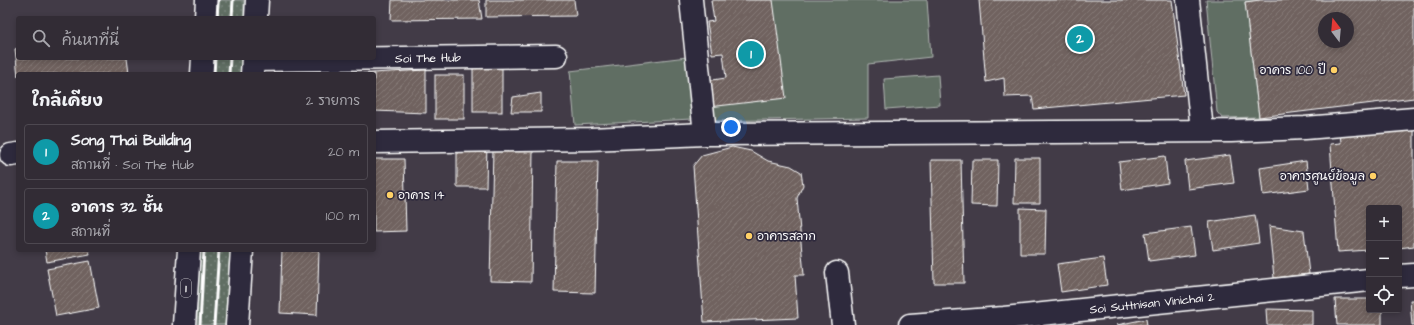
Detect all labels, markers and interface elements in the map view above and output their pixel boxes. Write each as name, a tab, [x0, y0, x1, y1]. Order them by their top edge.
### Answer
north arrow	[1318, 12, 1354, 48]
search box	[16, 16, 376, 60]
pin: 2	[1067, 24, 1093, 54]
icon: search	[30, 27, 52, 49]
text: ค้นหาที่นี่	[62, 30, 119, 51]
pin: 1	[738, 39, 764, 69]
street label: Soi The Hub	[395, 49, 461, 68]
place label: อาคาร 100 ปี	[1259, 62, 1326, 79]
marker: อาคาร 100 ปี	[1329, 65, 1339, 75]
text: ใกล้เคียง	[32, 89, 103, 113]
text: 2 รายการ	[306, 92, 360, 110]
your location	[721, 117, 741, 137]
text: Song Thai Building	[71, 130, 191, 151]
text: 1	[45, 143, 47, 161]
text: 20 m	[328, 143, 359, 161]
text: สถานที่ · Soi The Hub	[71, 156, 194, 174]
place label: อาคารศูนย์ข้อมูล	[1280, 168, 1365, 185]
marker: อาคารศูนย์ข้อมูล	[1368, 171, 1378, 181]
place label: อาคาร 14	[398, 187, 445, 204]
marker: อาคาร 14	[385, 190, 395, 200]
text: อาคาร 32 ชั้น	[71, 197, 163, 218]
map controls	[1366, 205, 1402, 313]
button: +	[1366, 205, 1402, 241]
text: 2	[42, 207, 50, 225]
text: 100 m	[326, 207, 359, 225]
text: สถานที่	[71, 223, 110, 241]
place label: อาคารสลาก	[757, 228, 816, 245]
marker: อาคารสลาก	[744, 231, 754, 241]
button: −	[1366, 241, 1402, 277]
button: locate	[1366, 277, 1402, 313]
road number: 1	[181, 279, 191, 297]
street label: Soi Suttnisan Vinichai 2	[1089, 288, 1216, 319]

